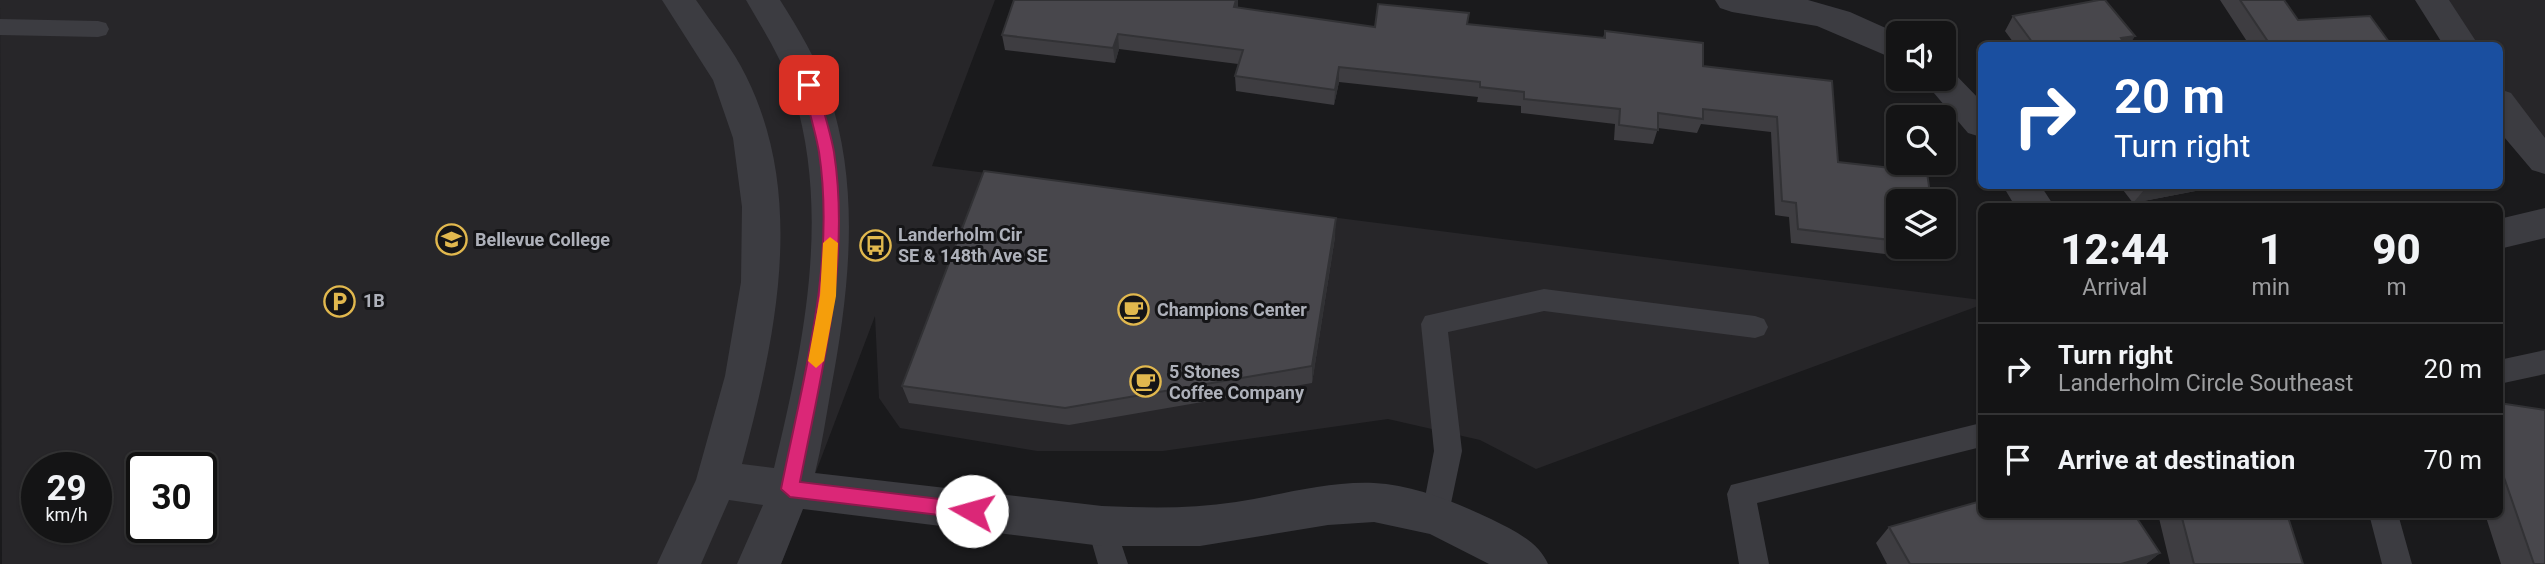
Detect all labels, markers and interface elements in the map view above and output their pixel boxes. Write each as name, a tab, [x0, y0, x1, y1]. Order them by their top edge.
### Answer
map controls	[1886, 21, 1956, 259]
button: sound	[1886, 21, 1956, 91]
pin	[779, 55, 839, 115]
icon: arrive	[790, 66, 828, 104]
text: 20 m	[2114, 68, 2225, 125]
icon: right	[1999, 70, 2090, 161]
button: search	[1886, 105, 1956, 175]
text: Turn right	[2114, 127, 2250, 165]
button: layers	[1886, 189, 1956, 259]
school or university icon: Bellevue College	[435, 223, 469, 257]
place label: Landerholm Cir SE & 148th Ave SE	[898, 224, 1048, 266]
text: 12:44	[2060, 225, 2169, 274]
text: 1	[2259, 225, 2283, 274]
text: 90	[2372, 225, 2421, 274]
bus stop icon: Landerholm Cir SE & 148th Ave SE	[858, 228, 892, 262]
place label: Bellevue College	[475, 229, 610, 250]
text: Arrival	[2082, 274, 2147, 301]
text: min	[2252, 274, 2290, 301]
text: m	[2386, 274, 2407, 301]
parking icon: 1B	[323, 284, 357, 318]
place label: 1B	[363, 290, 385, 311]
cafe icon: Champions Center	[1117, 293, 1151, 327]
place label: Champions Center	[1157, 299, 1307, 320]
text: Turn right	[2058, 340, 2173, 370]
icon: right	[1999, 350, 2037, 388]
text: 20 m	[2424, 354, 2482, 384]
place label: 5 Stones Coffee Company	[1169, 361, 1305, 403]
cafe icon: 5 Stones Coffee Company	[1129, 365, 1163, 399]
text: Landerholm Circle Southeast	[2058, 370, 2353, 397]
icon: arrive	[1999, 441, 2037, 479]
text: Arrive at destination	[2058, 445, 2295, 475]
text: 70 m	[2424, 445, 2482, 475]
speed limit sign: 30	[126, 452, 217, 543]
text: 29	[46, 468, 87, 509]
position arrow	[935, 474, 1009, 548]
text: km/h	[45, 504, 88, 525]

